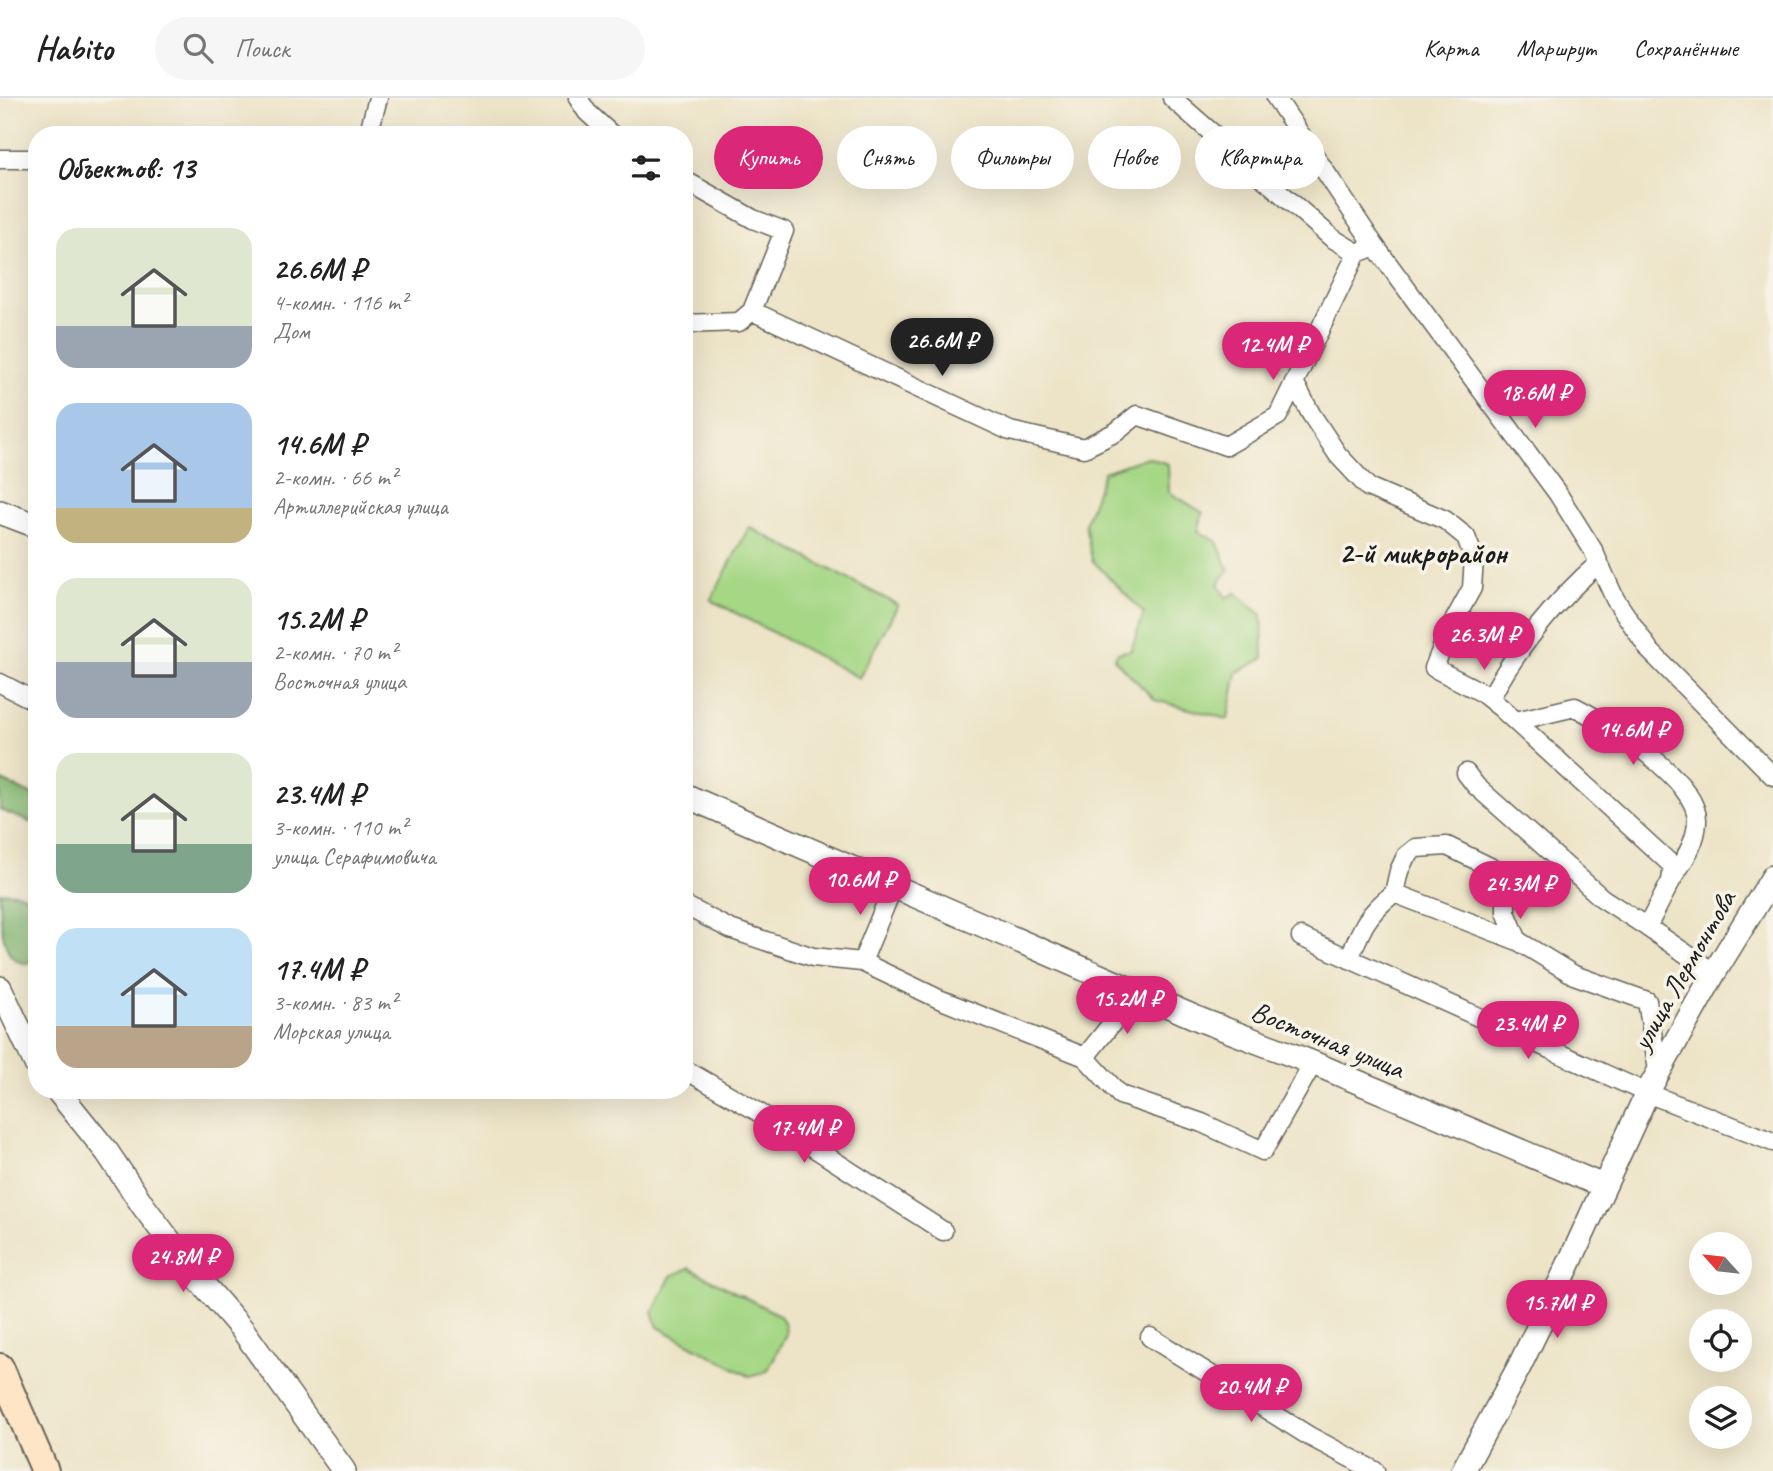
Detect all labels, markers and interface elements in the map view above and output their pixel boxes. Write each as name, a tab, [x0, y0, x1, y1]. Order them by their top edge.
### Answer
search box	[155, 17, 645, 80]
text: Habito	[35, 27, 113, 69]
icon: search	[179, 29, 217, 67]
text: Поиск	[235, 32, 290, 65]
text: Карта	[1424, 33, 1479, 63]
text: Маршрут	[1517, 33, 1596, 63]
text: Сохранённые	[1634, 33, 1738, 63]
chip: Купить	[714, 126, 823, 189]
chip: Снять	[837, 126, 937, 189]
chip: Фильтры	[951, 126, 1074, 189]
chip: Новое	[1088, 126, 1181, 189]
chip: Квартира	[1195, 126, 1325, 189]
text: Объектов: 13	[56, 149, 195, 187]
icon: filters	[627, 149, 665, 187]
text: 26.6M ₽	[273, 250, 365, 288]
icon: home	[112, 256, 196, 340]
text: 4-комн. · 116 m²	[273, 288, 407, 317]
text: Дом	[273, 317, 310, 346]
pin: 26.6M ₽	[877, 318, 1007, 378]
pin: 12.4M ₽	[1208, 322, 1338, 382]
text: 26.6M ₽	[907, 326, 977, 355]
text: 12.4M ₽	[1238, 330, 1308, 359]
pin: 18.6M ₽	[1470, 370, 1600, 430]
text: 18.6M ₽	[1500, 378, 1570, 407]
text: 14.6M ₽	[273, 425, 365, 463]
icon: home	[112, 431, 196, 515]
text: 2-комн. · 66 m²	[273, 463, 397, 492]
text: Артиллерийская улица	[273, 492, 448, 521]
district label: 2-й микрорайон	[1339, 534, 1509, 572]
text: 15.2M ₽	[273, 600, 364, 638]
icon: home	[112, 606, 196, 690]
pin: 26.3M ₽	[1419, 612, 1549, 672]
text: 26.3M ₽	[1449, 620, 1519, 649]
text: 2-комн. · 70 m²	[273, 638, 397, 667]
text: Восточная улица	[273, 667, 406, 696]
pin: 14.6M ₽	[1568, 708, 1698, 767]
text: 14.6M ₽	[1598, 715, 1668, 744]
text: 23.4M ₽	[273, 775, 364, 813]
icon: home	[112, 781, 196, 865]
text: 3-комн. · 110 m²	[273, 813, 407, 842]
text: улица Серафимовича	[273, 842, 436, 871]
pin: 10.6M ₽	[795, 858, 925, 917]
pin: 24.3M ₽	[1455, 862, 1585, 921]
text: 10.6M ₽	[825, 865, 895, 894]
text: 24.3M ₽	[1485, 869, 1555, 898]
street label: улица Лермонтова	[1623, 883, 1744, 1058]
text: 17.4M ₽	[273, 950, 364, 988]
icon: home	[112, 956, 196, 1040]
pin: 15.2M ₽	[1062, 976, 1192, 1036]
text: 15.2M ₽	[1092, 984, 1162, 1013]
text: 3-комн. · 83 m²	[273, 988, 397, 1017]
street label: Восточная улица	[1246, 993, 1411, 1087]
pin: 23.4M ₽	[1463, 1002, 1593, 1061]
text: 23.4M ₽	[1493, 1009, 1563, 1038]
text: Морская улица	[273, 1017, 390, 1046]
pin: 17.4M ₽	[739, 1105, 869, 1165]
text: 17.4M ₽	[769, 1113, 839, 1142]
north arrow	[1689, 1232, 1752, 1295]
map controls	[1689, 1232, 1752, 1449]
pin: 24.8M ₽	[118, 1234, 248, 1294]
text: 24.8M ₽	[148, 1242, 218, 1271]
pin: 15.7M ₽	[1492, 1280, 1622, 1340]
text: 15.7M ₽	[1522, 1288, 1592, 1317]
button: locate	[1689, 1309, 1752, 1372]
pin: 20.4M ₽	[1186, 1364, 1316, 1424]
text: 20.4M ₽	[1216, 1372, 1286, 1401]
button: layers	[1689, 1386, 1752, 1449]

